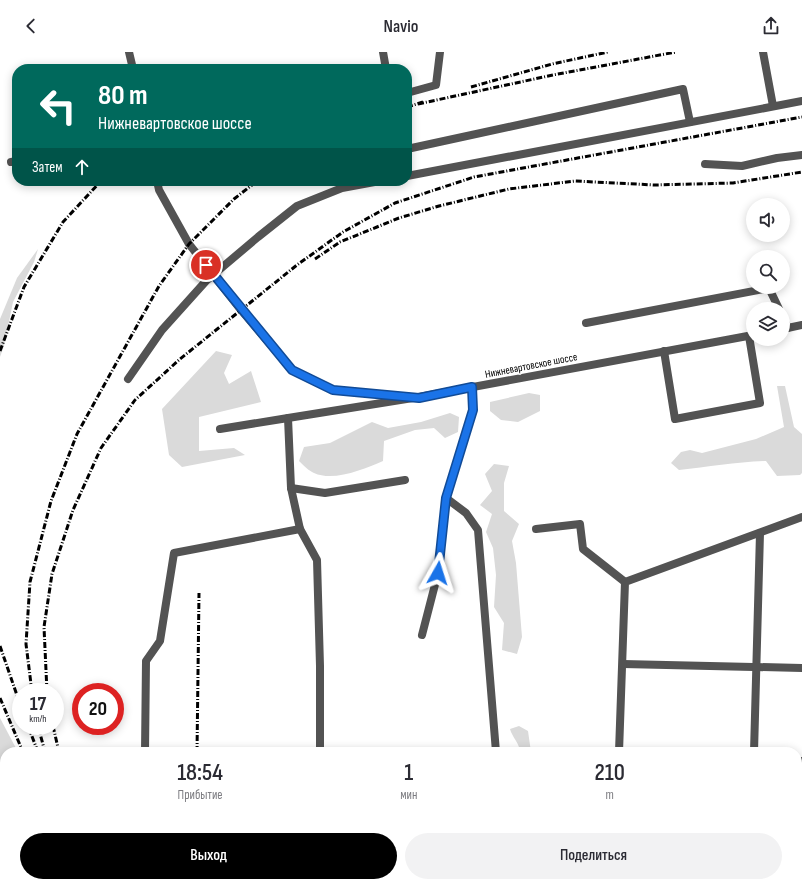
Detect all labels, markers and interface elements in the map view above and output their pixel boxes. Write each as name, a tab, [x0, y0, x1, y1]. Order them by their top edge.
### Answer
icon: back	[20, 15, 42, 37]
icon: share	[760, 15, 782, 37]
text: Navio	[384, 16, 419, 37]
text: 80 m	[98, 79, 147, 112]
icon: left	[32, 80, 84, 132]
text: Нижневартовское шоссе	[98, 113, 252, 134]
icon: ahead	[71, 156, 93, 178]
text: Затем	[32, 158, 63, 177]
map controls	[746, 198, 790, 346]
button: sound	[746, 198, 790, 242]
pin	[189, 248, 223, 282]
button: search	[746, 250, 790, 294]
icon: arrive	[195, 254, 217, 276]
button: layers	[746, 302, 790, 346]
street label: Нижневартовское шоссе	[484, 350, 578, 381]
position arrow	[417, 552, 459, 594]
speed limit sign: 20	[72, 683, 124, 735]
text: 17	[30, 692, 46, 716]
text: km/h	[29, 713, 47, 725]
text: 18:54	[177, 758, 223, 787]
text: 1	[404, 758, 413, 787]
text: 210	[594, 758, 625, 787]
text: Прибытие	[178, 787, 223, 803]
text: мин	[400, 787, 417, 803]
text: m	[606, 787, 614, 803]
button: Выход	[20, 833, 397, 879]
button: Поделиться	[405, 833, 782, 879]

